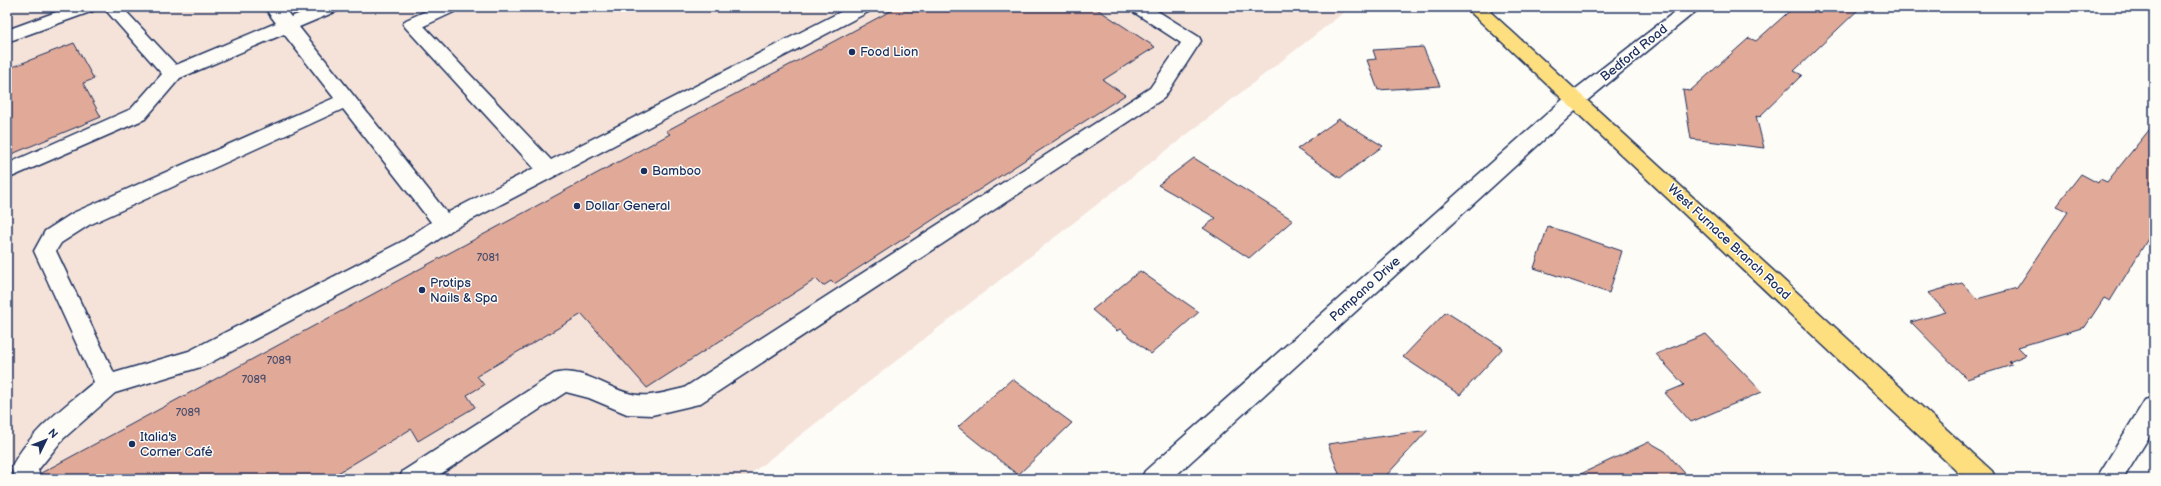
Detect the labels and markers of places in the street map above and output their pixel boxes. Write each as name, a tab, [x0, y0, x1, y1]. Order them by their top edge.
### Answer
place label: Food Lion	[860, 44, 918, 60]
marker: Food Lion	[847, 47, 857, 57]
place label: Bamboo	[652, 163, 701, 179]
marker: Bamboo	[639, 166, 649, 176]
place label: Dollar General	[585, 198, 670, 214]
marker: Dollar General	[572, 201, 582, 211]
place label: Protips Nails & Spa	[430, 275, 498, 306]
marker: Protips Nails & Spa	[417, 285, 427, 295]
place label: Italia's Corner Café	[140, 429, 213, 460]
marker: Italia's Corner Café	[127, 439, 137, 449]

